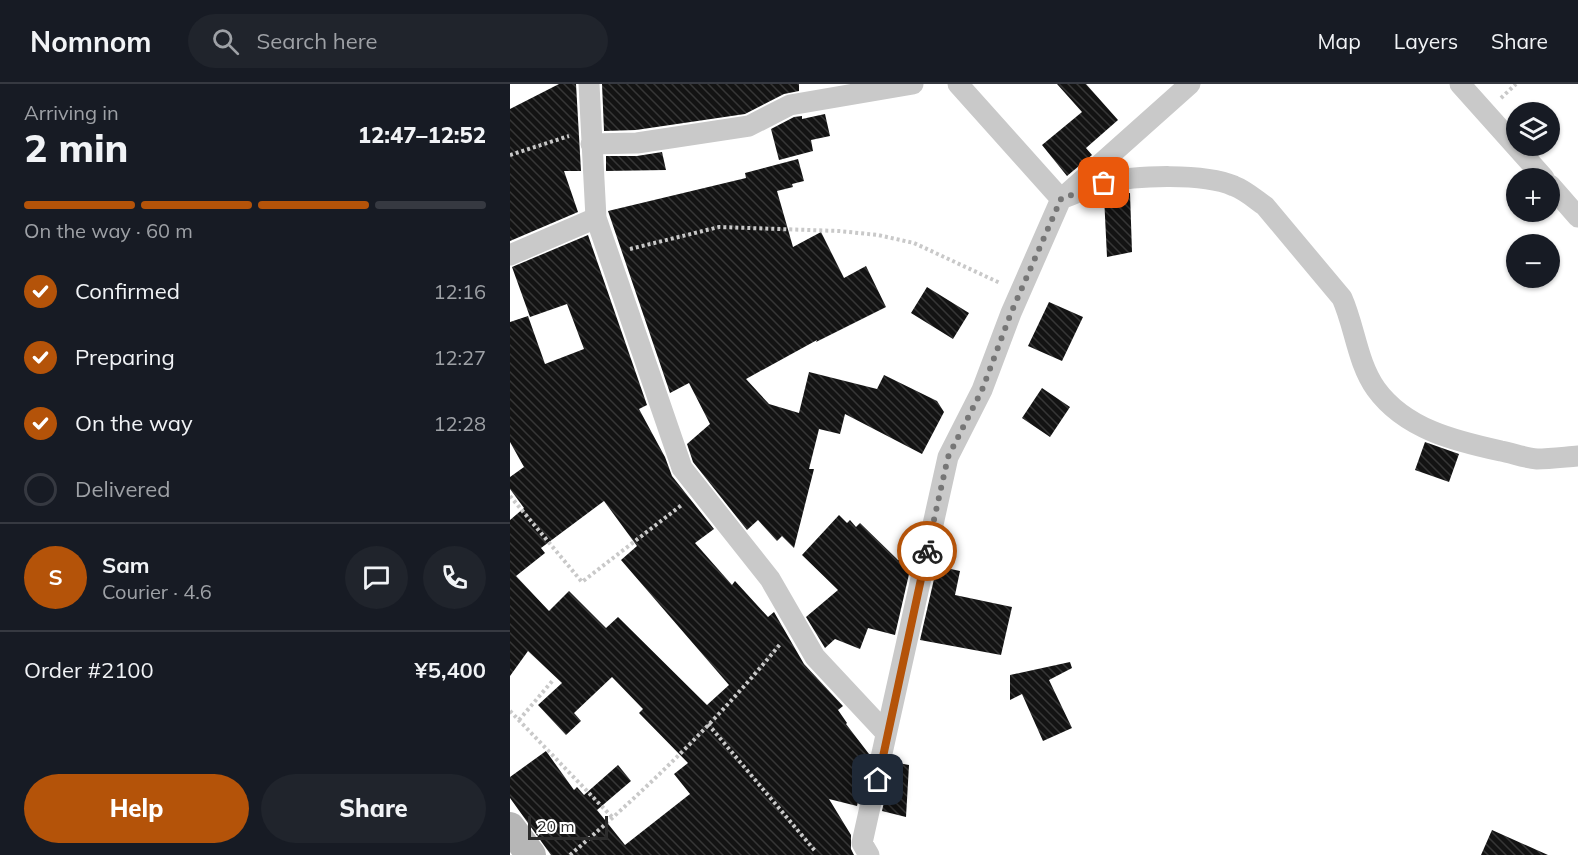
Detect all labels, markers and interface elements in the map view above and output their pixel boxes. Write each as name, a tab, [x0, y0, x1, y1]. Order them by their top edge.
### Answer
search box	[188, 14, 608, 68]
text: Nomnom	[30, 24, 152, 59]
icon: search	[209, 25, 242, 58]
text: Search here	[257, 27, 377, 55]
text: Map	[1318, 28, 1361, 54]
text: Layers	[1394, 28, 1458, 54]
text: Share	[1491, 28, 1548, 54]
text: Arriving in	[24, 100, 119, 125]
map controls	[1506, 102, 1560, 288]
button: layers	[1506, 102, 1560, 156]
text: 12:47–12:52	[358, 121, 486, 149]
text: 2 min	[24, 123, 129, 172]
pin	[1078, 157, 1129, 208]
icon: bag	[1087, 166, 1120, 199]
button: +	[1506, 168, 1560, 222]
text: On the way · 60 m	[24, 218, 193, 243]
button: −	[1506, 234, 1560, 288]
icon: check	[24, 275, 57, 308]
text: Confirmed	[75, 277, 180, 305]
text: 12:16	[433, 279, 486, 304]
icon: check	[24, 341, 57, 374]
text: Preparing	[75, 343, 175, 371]
text: 12:27	[433, 345, 486, 370]
icon: check	[24, 407, 57, 440]
text: On the way	[75, 409, 193, 437]
text: 12:28	[433, 411, 486, 436]
text: Delivered	[75, 475, 170, 503]
courier	[897, 521, 957, 581]
icon: bike	[911, 535, 944, 568]
button: chat	[345, 546, 408, 609]
button: phone	[423, 546, 486, 609]
text: Sam	[102, 551, 150, 579]
text: S	[48, 563, 63, 591]
text: Courier · 4.6	[102, 579, 212, 604]
text: Order #2100	[24, 656, 154, 684]
text: ¥5,400	[415, 656, 486, 684]
pin	[852, 754, 903, 805]
icon: home	[861, 763, 894, 796]
button: Help	[24, 774, 249, 843]
button: Share	[261, 774, 486, 843]
scale bar	[528, 813, 608, 840]
text: 20 m	[537, 816, 574, 836]

